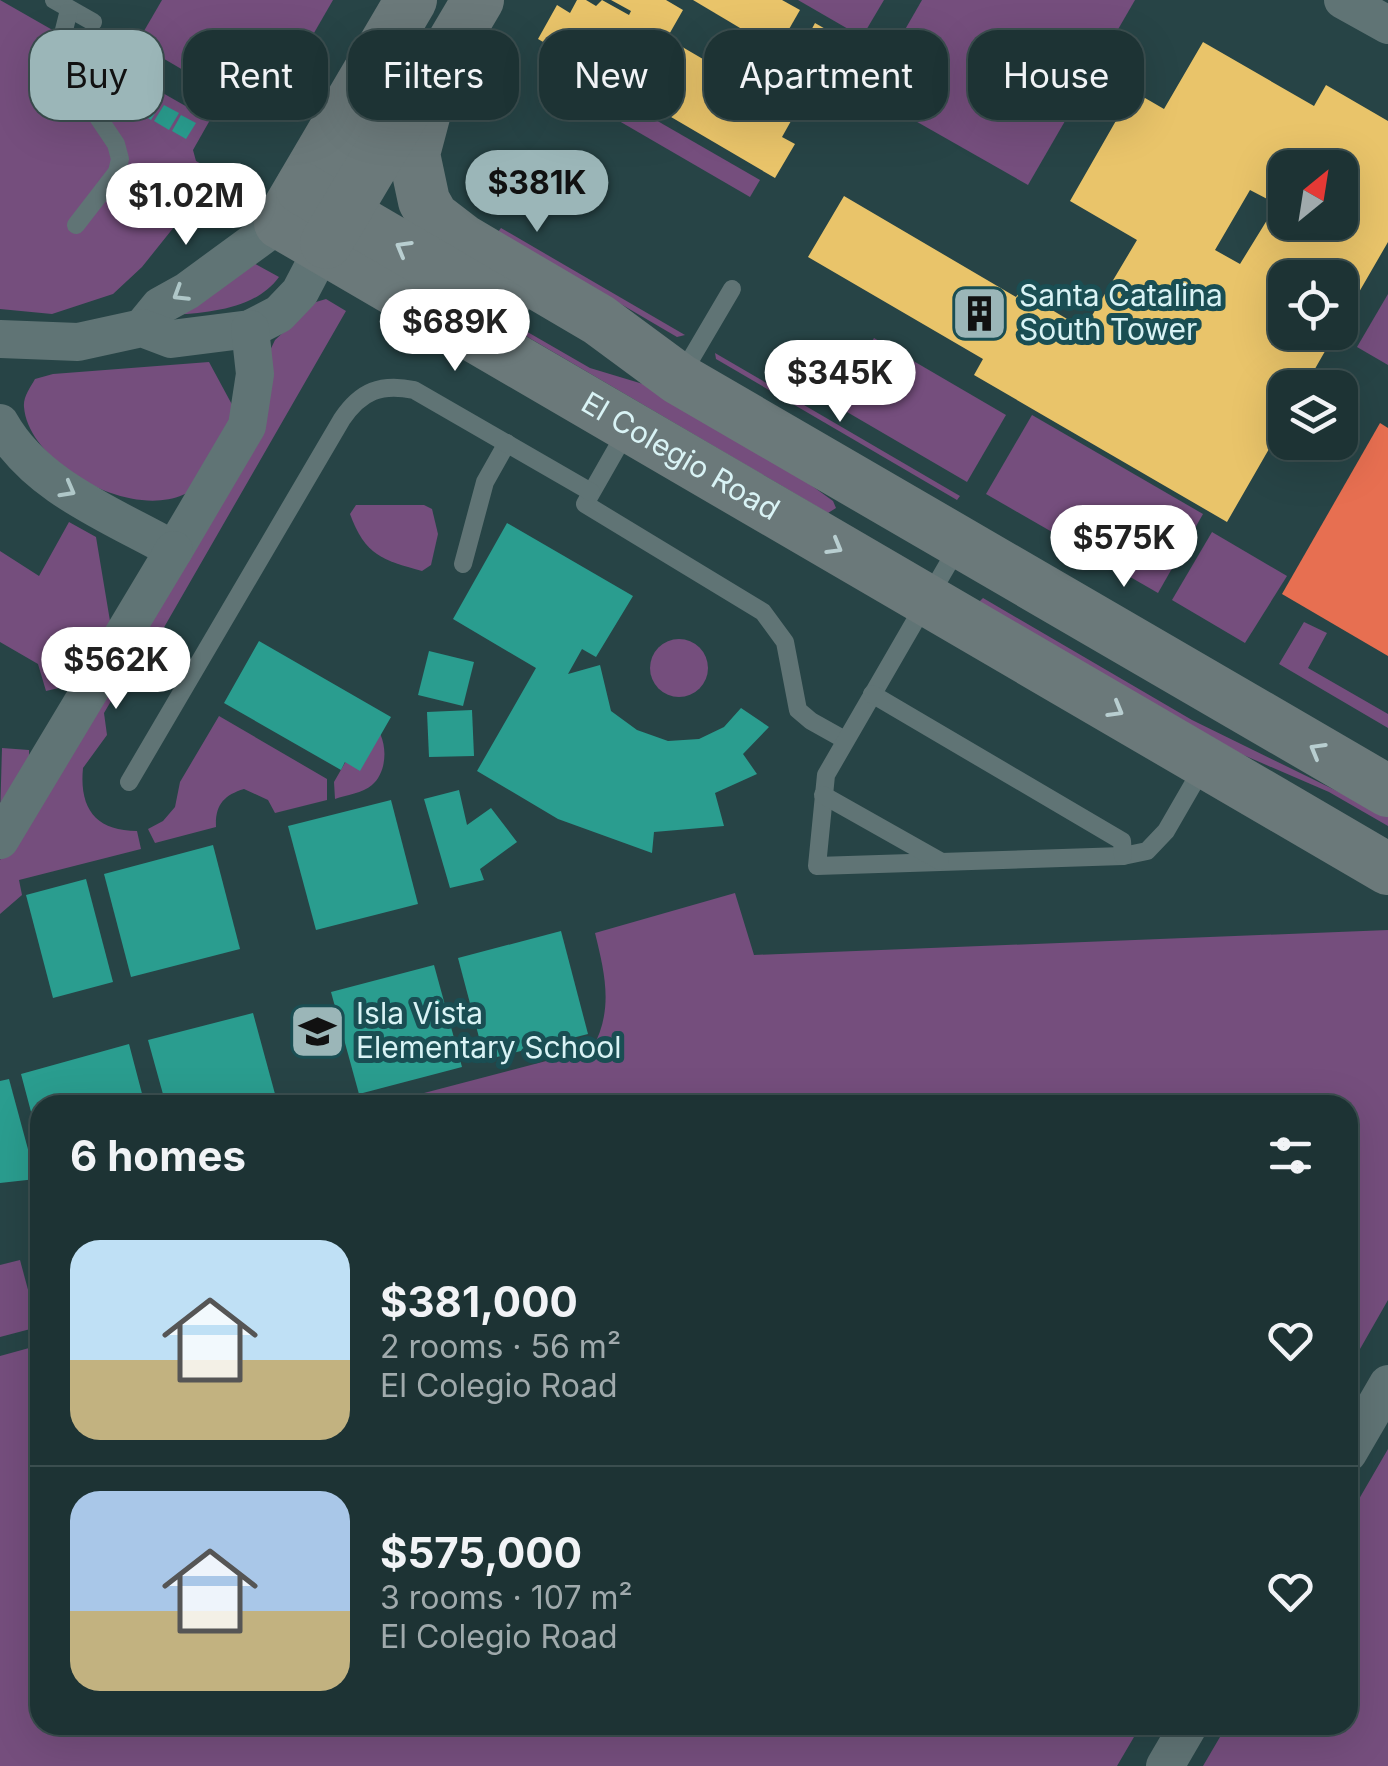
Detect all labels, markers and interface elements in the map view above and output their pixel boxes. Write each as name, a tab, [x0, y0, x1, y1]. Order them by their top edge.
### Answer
chip: Buy	[30, 30, 163, 120]
chip: Rent	[183, 30, 328, 120]
chip: Filters	[348, 30, 519, 120]
chip: New	[539, 30, 684, 120]
chip: Apartment	[704, 30, 948, 120]
chip: House	[968, 30, 1144, 120]
pin: $381K	[467, 150, 607, 235]
north arrow	[1268, 150, 1358, 240]
map controls	[1268, 150, 1358, 460]
pin: $1.02M	[105, 163, 267, 248]
text: $381K	[487, 163, 587, 202]
text: $1.02M	[128, 176, 244, 215]
one-way arrow	[396, 240, 414, 260]
button: locate	[1268, 260, 1358, 350]
place label: Santa Catalina South Tower	[1019, 277, 1223, 347]
one-way arrow	[173, 281, 191, 300]
building icon: Santa Catalina South Tower	[950, 283, 1010, 343]
pin: $689K	[385, 289, 525, 374]
text: $689K	[402, 302, 508, 341]
pin: $345K	[770, 340, 910, 425]
text: $345K	[787, 353, 893, 392]
button: layers	[1268, 370, 1358, 460]
street label: El Colegio Road	[575, 384, 786, 527]
one-way arrow	[57, 478, 75, 498]
pin: $575K	[1054, 505, 1194, 590]
text: $575K	[1072, 518, 1176, 557]
one-way arrow	[824, 535, 842, 554]
pin: $562K	[46, 627, 186, 712]
text: $562K	[63, 640, 169, 679]
one-way arrow	[1105, 698, 1123, 717]
one-way arrow	[1310, 743, 1328, 762]
place label: Isla Vista Elementary School	[356, 995, 622, 1065]
school or university icon: Isla Vista Elementary School	[287, 1001, 347, 1061]
icon: filters	[1263, 1128, 1318, 1183]
text: 6 homes	[70, 1130, 246, 1181]
text: $381,000	[380, 1276, 578, 1327]
icon: home	[150, 1280, 270, 1400]
icon: heart	[1263, 1313, 1318, 1368]
text: 2 rooms · 56 m²	[380, 1327, 621, 1366]
text: El Colegio Road	[380, 1366, 618, 1405]
text: $575,000	[380, 1527, 582, 1578]
icon: home	[150, 1531, 270, 1651]
icon: heart	[1263, 1564, 1318, 1619]
text: 3 rooms · 107 m²	[380, 1578, 633, 1617]
text: El Colegio Road	[380, 1617, 618, 1656]

